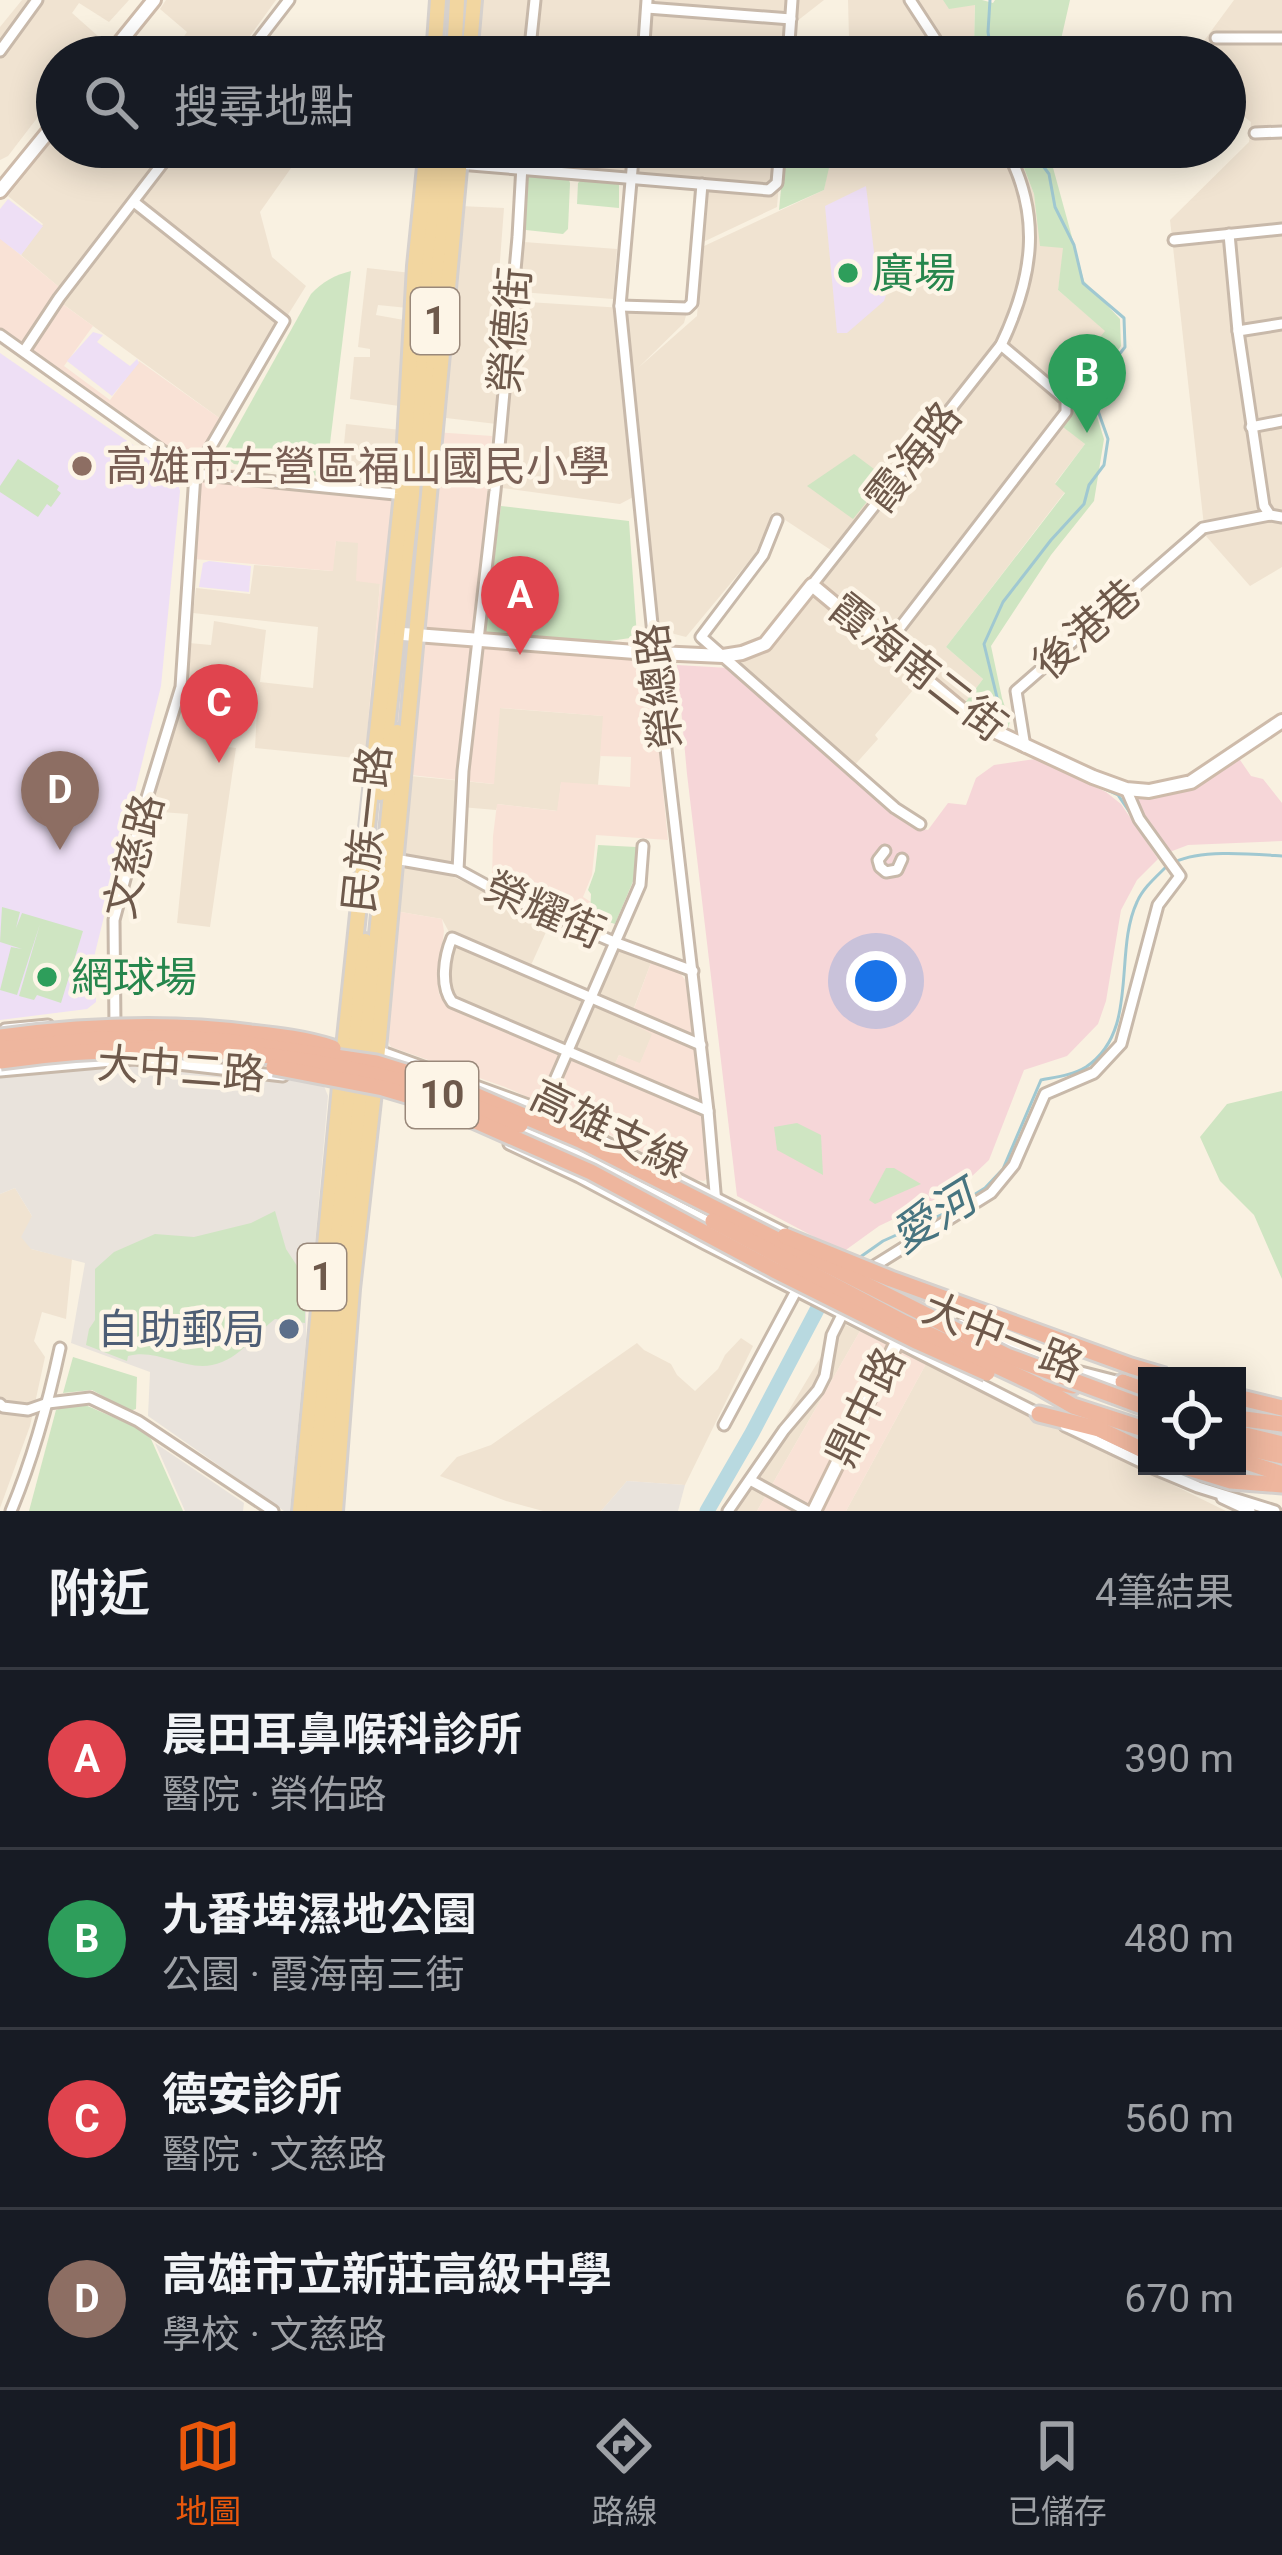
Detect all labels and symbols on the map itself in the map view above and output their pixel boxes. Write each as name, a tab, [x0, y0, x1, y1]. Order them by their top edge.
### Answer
place label: 廣場	[872, 249, 956, 298]
marker: 廣場	[835, 260, 861, 286]
street label: 榮德街	[480, 265, 540, 395]
road number: 1	[411, 288, 459, 354]
pin: B	[1048, 334, 1126, 433]
street label: 霞海路	[855, 392, 971, 522]
place label: 高雄市左營區福山國民小學	[106, 442, 610, 491]
marker: 高雄市左營區福山國民小學	[69, 453, 95, 479]
pin: A	[481, 556, 559, 655]
street label: 後港巷	[1023, 569, 1151, 689]
street label: 霞海南二街	[820, 583, 1016, 751]
street label: 榮總路	[627, 620, 691, 752]
pin: C	[180, 664, 258, 763]
street label: 民族一路	[334, 743, 400, 915]
pin: D	[21, 751, 99, 850]
street label: 文慈路	[95, 789, 173, 923]
street label: 榮耀街	[477, 862, 613, 958]
your location	[846, 951, 906, 1011]
place label: 網球場	[71, 953, 197, 1002]
marker: 網球場	[34, 964, 60, 990]
street label: 大中二路	[95, 1039, 267, 1099]
road number: 10	[406, 1062, 478, 1128]
street label: 高雄支線	[523, 1070, 695, 1188]
water label: 愛河	[881, 1166, 992, 1263]
road number: 1	[298, 1244, 346, 1310]
street label: 大中一路	[916, 1283, 1090, 1391]
place label: 自助郵局	[97, 1305, 265, 1354]
marker: 自助郵局	[276, 1316, 302, 1342]
street label: 鼎中路	[815, 1340, 915, 1474]

